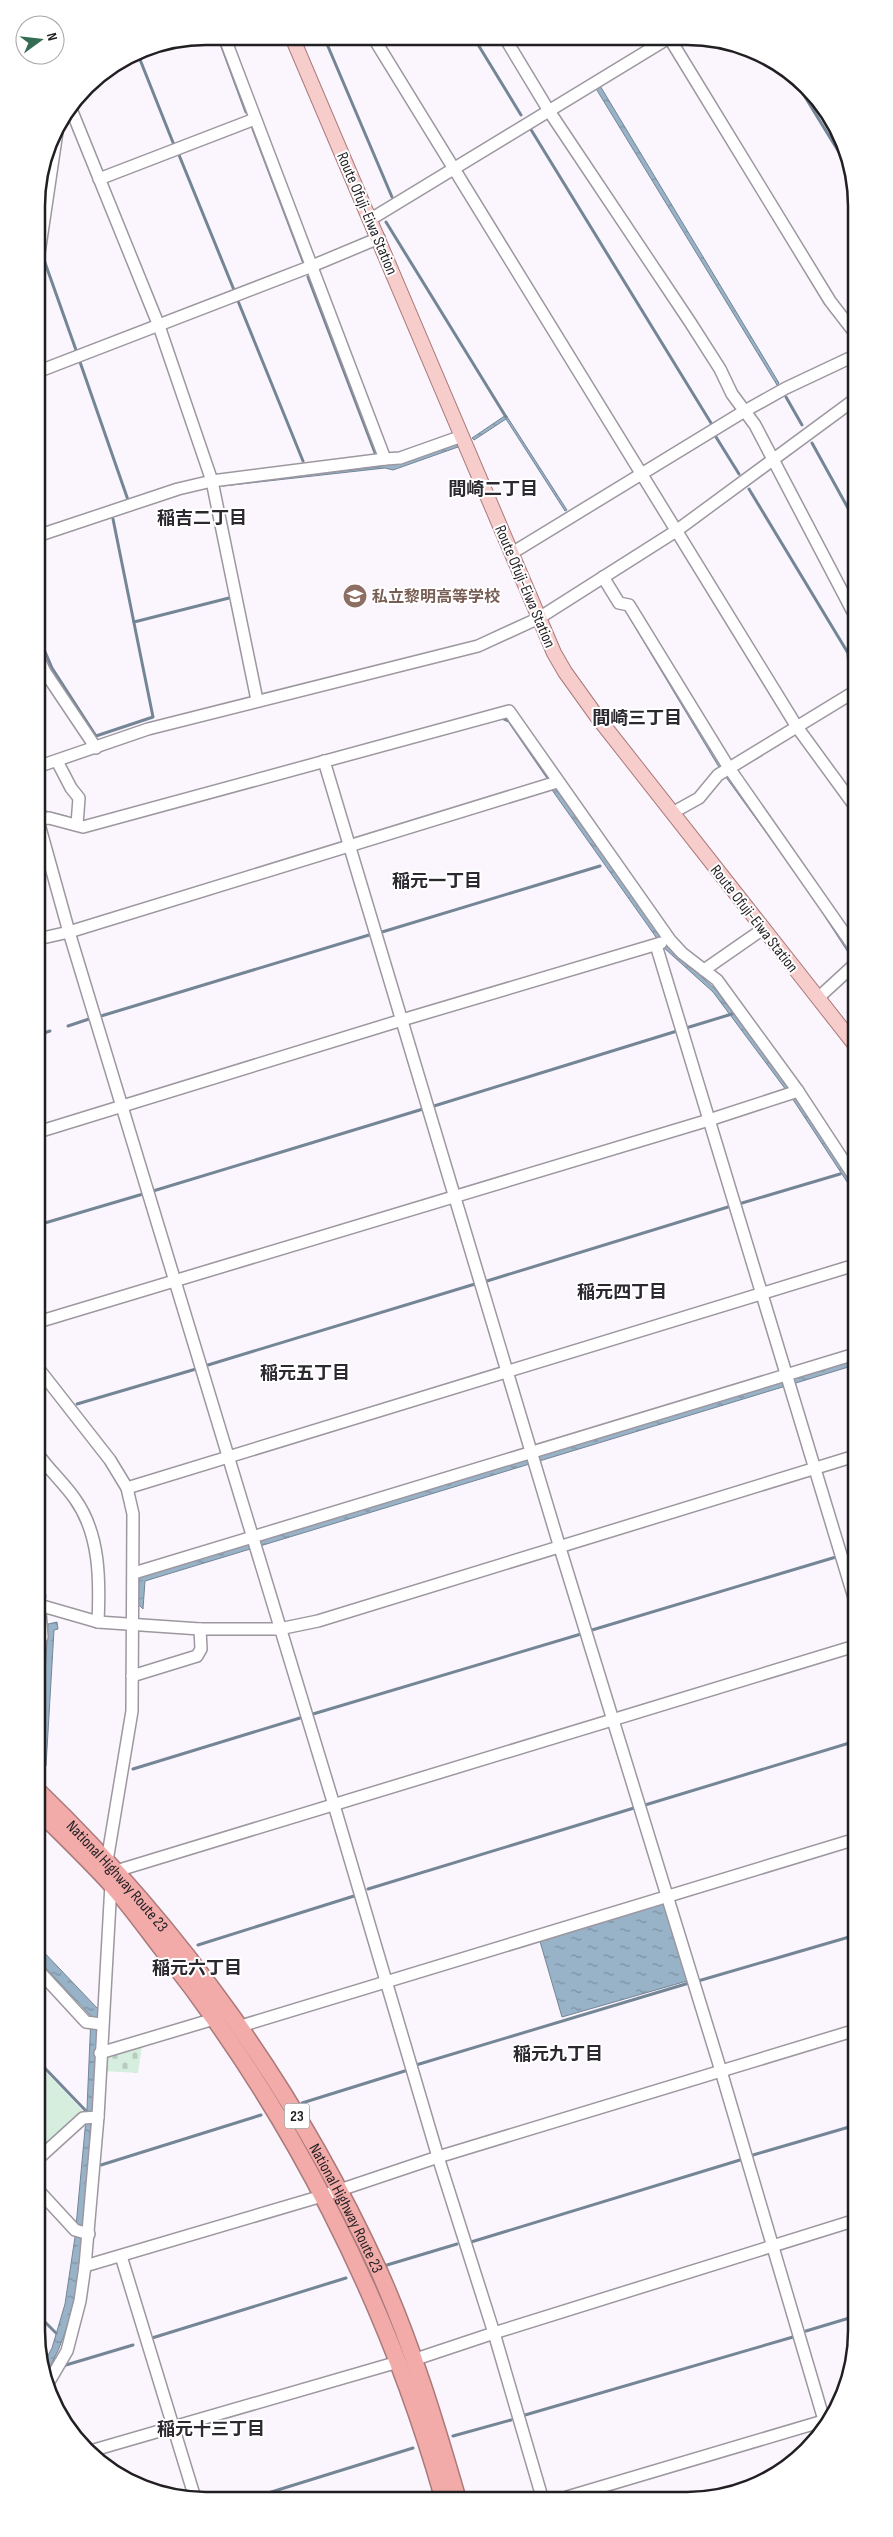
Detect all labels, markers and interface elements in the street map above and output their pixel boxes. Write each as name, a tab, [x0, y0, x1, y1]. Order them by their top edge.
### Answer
north arrow	[15, 15, 65, 65]
text: N	[43, 31, 61, 43]
street label: Route Ofuji-Eiwa Station	[332, 149, 401, 278]
district label: 間崎二丁目	[448, 479, 538, 500]
district label: 稲吉二丁目	[157, 508, 247, 529]
street label: Route Ofuji-Eiwa Station	[490, 522, 559, 651]
school or university icon: 私立黎明高等学校	[342, 583, 368, 609]
place label: 私立黎明高等学校	[372, 588, 500, 607]
district label: 間崎三丁目	[592, 708, 682, 729]
street label: Route Ofuji-Eiwa Station	[706, 861, 802, 977]
district label: 稲元一丁目	[392, 871, 482, 892]
district label: 稲元四丁目	[577, 1282, 667, 1303]
district label: 稲元五丁目	[260, 1363, 350, 1384]
street label: National Highway Route 23	[62, 1817, 172, 1936]
district label: 稲元六丁目	[152, 1958, 242, 1979]
district label: 稲元九丁目	[513, 2044, 603, 2065]
road number: 23	[284, 2104, 310, 2128]
street label: National Highway Route 23	[304, 2141, 387, 2276]
district label: 稲元十三丁目	[157, 2419, 265, 2440]

